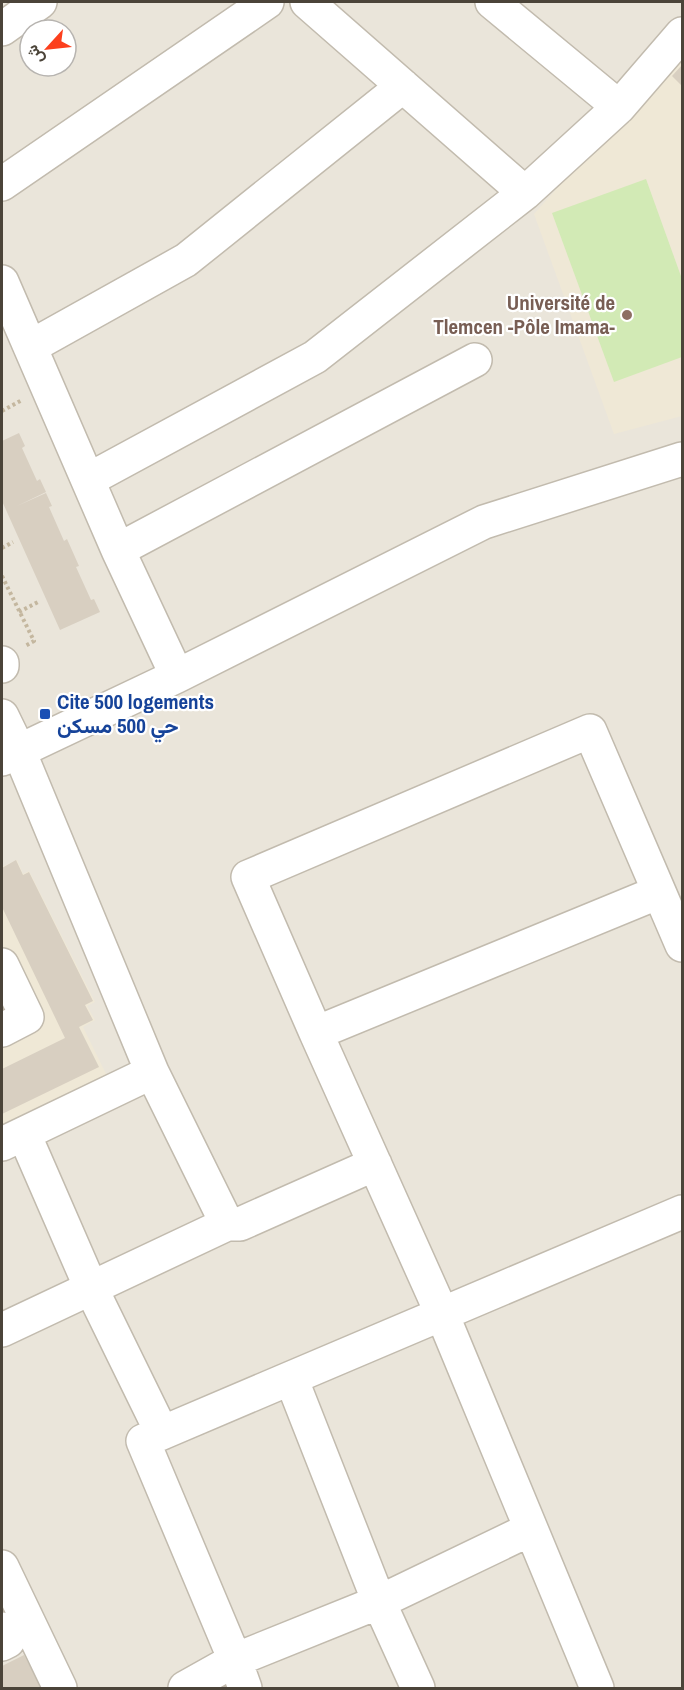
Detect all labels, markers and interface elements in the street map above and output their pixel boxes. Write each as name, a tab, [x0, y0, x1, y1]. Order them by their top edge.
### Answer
north arrow	[18, 18, 78, 78]
text: ش	[20, 41, 49, 68]
place label: Université de Tlemcen -Pôle Imama-	[433, 288, 615, 341]
marker: Université de Tlemcen -Pôle Imama-	[620, 308, 634, 322]
place label: Cite 500 logements حي 500 مسكن	[57, 687, 214, 743]
marker: Cite 500 logements حي 500 مسكن	[38, 707, 52, 721]

